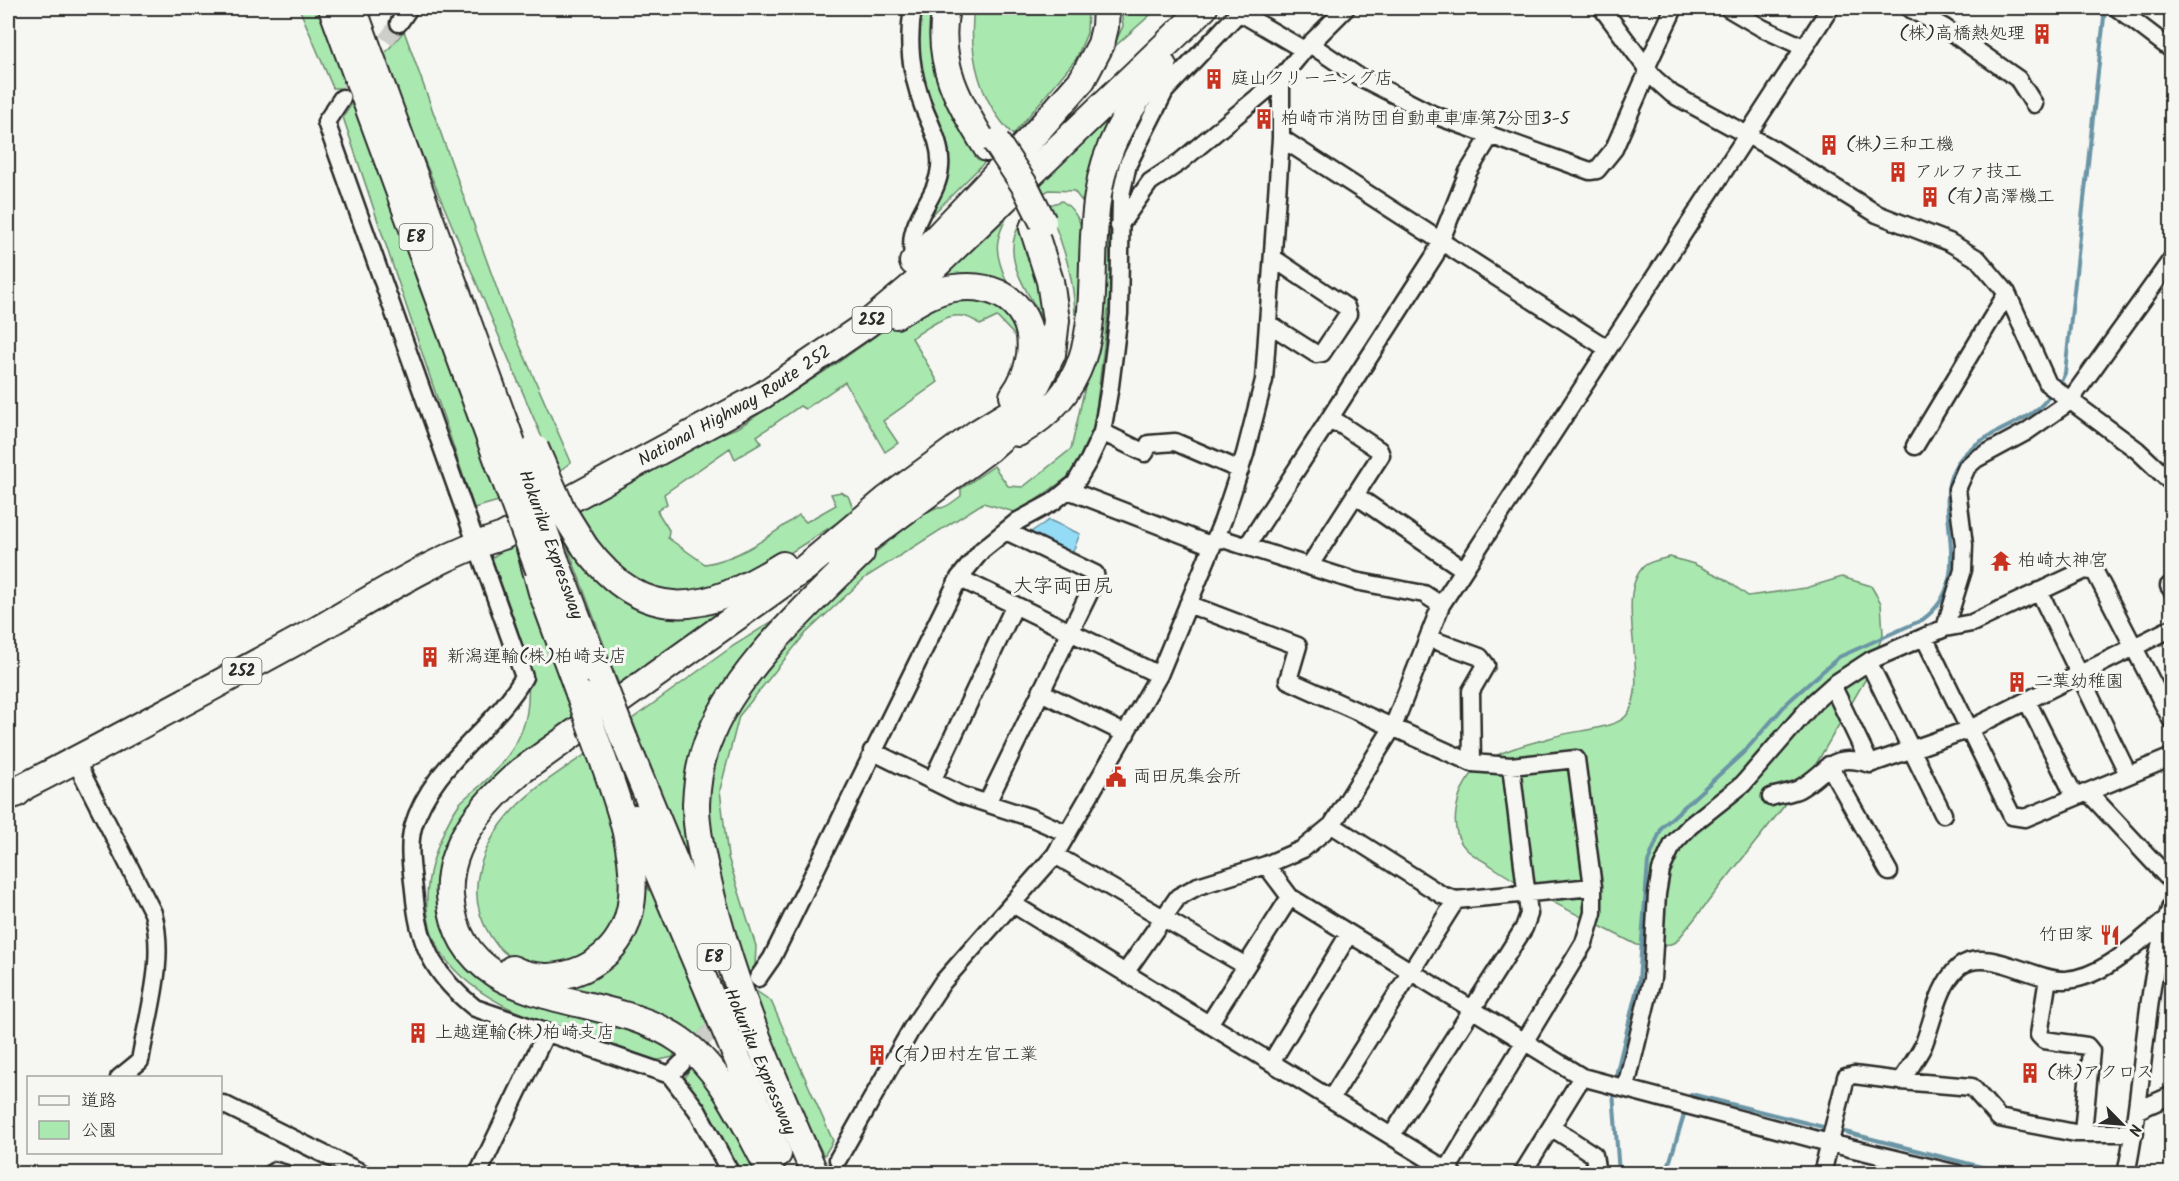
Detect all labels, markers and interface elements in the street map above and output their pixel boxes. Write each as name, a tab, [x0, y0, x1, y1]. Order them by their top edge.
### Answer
place label: (株)高橋熱処理	[1899, 20, 2025, 49]
building icon: (株)高橋熱処理	[2030, 22, 2054, 46]
place label: 庭山クリーニング店	[1231, 65, 1393, 94]
building icon: 庭山クリーニング店	[1202, 67, 1226, 91]
place label: 柏崎市消防団自動車車庫第7分団3-5	[1281, 105, 1571, 134]
building icon: 柏崎市消防団自動車車庫第7分団3-5	[1252, 107, 1276, 131]
place label: (株)三和工機	[1846, 131, 1954, 160]
building icon: (株)三和工機	[1817, 133, 1841, 157]
place label: アルファ技工	[1915, 158, 2022, 187]
building icon: アルファ技工	[1886, 160, 1910, 184]
place label: (有)高澤機工	[1947, 183, 2055, 212]
building icon: (有)高澤機工	[1918, 185, 1942, 209]
road number: E8	[400, 224, 432, 250]
road number: 252	[852, 307, 892, 333]
street label: National Highway Route 252	[633, 338, 838, 475]
street label: Hokuriku Expressway	[510, 466, 591, 624]
place label: 柏崎大神宮	[2018, 547, 2108, 576]
temple icon: 柏崎大神宮	[1989, 549, 2013, 573]
district label: 大字両田尻	[1013, 571, 1113, 603]
place label: 新潟運輸(株)柏崎支店	[447, 643, 627, 672]
building icon: 新潟運輸(株)柏崎支店	[418, 645, 442, 669]
road number: 252	[222, 658, 262, 684]
place label: 二葉幼稚園	[2034, 668, 2124, 697]
building icon: 二葉幼稚園	[2005, 670, 2029, 694]
place label: 両田尻集会所	[1133, 763, 1241, 792]
public building icon: 両田尻集会所	[1104, 765, 1128, 789]
place label: 竹田家	[2039, 921, 2093, 950]
restaurant icon: 竹田家	[2098, 923, 2122, 947]
road number: E8	[698, 944, 730, 970]
street label: Hokuriku Expressway	[715, 984, 803, 1140]
place label: 上越運輸(株)柏崎支店	[435, 1019, 615, 1048]
building icon: 上越運輸(株)柏崎支店	[406, 1021, 430, 1045]
place label: (有)田村左官工業	[894, 1041, 1038, 1070]
building icon: (有)田村左官工業	[865, 1043, 889, 1067]
place label: (株)アクロス	[2047, 1059, 2154, 1088]
building icon: (株)アクロス	[2018, 1061, 2042, 1085]
legend	[27, 1076, 222, 1154]
text: 道路	[81, 1087, 117, 1116]
north arrow	[2092, 1094, 2152, 1154]
text: 公園	[81, 1117, 117, 1146]
text: N	[2121, 1120, 2148, 1140]

